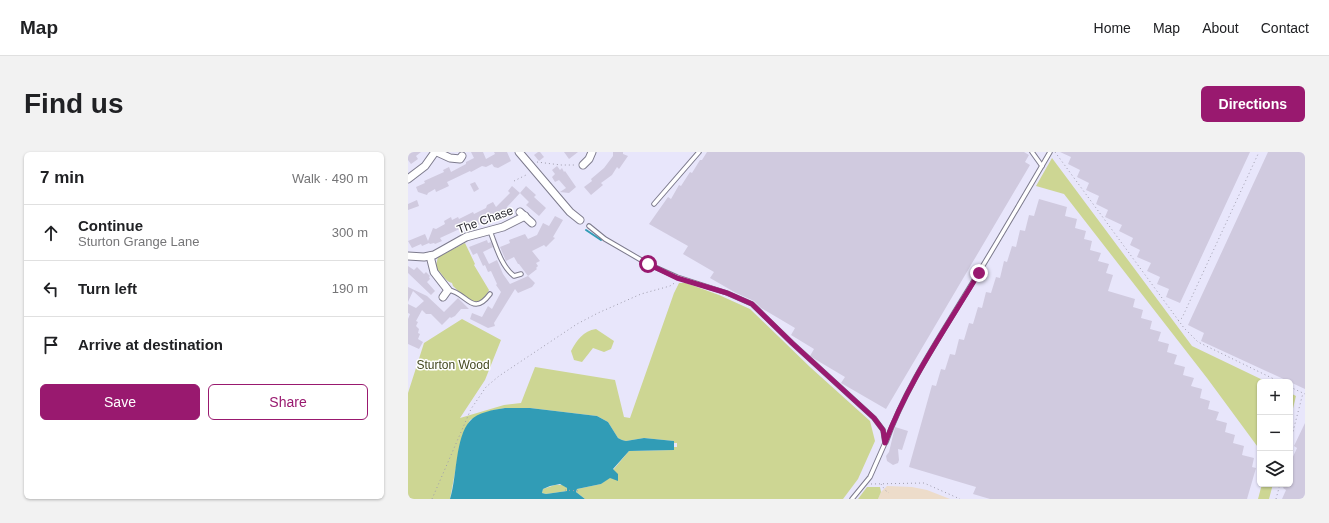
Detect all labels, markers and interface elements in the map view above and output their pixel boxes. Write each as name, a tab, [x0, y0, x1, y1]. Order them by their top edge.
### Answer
text: Map	[20, 17, 58, 38]
text: Home	[1094, 20, 1131, 36]
text: Map	[1153, 20, 1180, 36]
text: About	[1202, 20, 1239, 36]
text: Contact	[1261, 20, 1309, 36]
button: Directions	[1201, 86, 1305, 122]
text: Find us	[24, 88, 124, 119]
text: 7 min	[40, 168, 84, 187]
text: Walk · 490 m	[292, 171, 368, 186]
street label: The Chase	[455, 203, 515, 237]
text: Continue	[78, 217, 143, 234]
icon: ahead	[40, 222, 62, 244]
text: 300 m	[332, 225, 368, 240]
text: Sturton Grange Lane	[78, 234, 199, 249]
route start	[639, 255, 657, 273]
route end	[970, 264, 988, 282]
icon: left	[40, 278, 62, 300]
text: Turn left	[78, 280, 137, 297]
text: 190 m	[332, 281, 368, 296]
icon: arrive	[40, 334, 62, 356]
text: Arrive at destination	[78, 336, 223, 353]
park label: Sturton Wood	[416, 358, 490, 372]
map controls	[1257, 379, 1293, 487]
button: +	[1257, 379, 1293, 415]
button: Save	[40, 384, 200, 420]
button: Share	[208, 384, 368, 420]
button: −	[1257, 415, 1293, 451]
button: layers	[1257, 451, 1293, 487]

